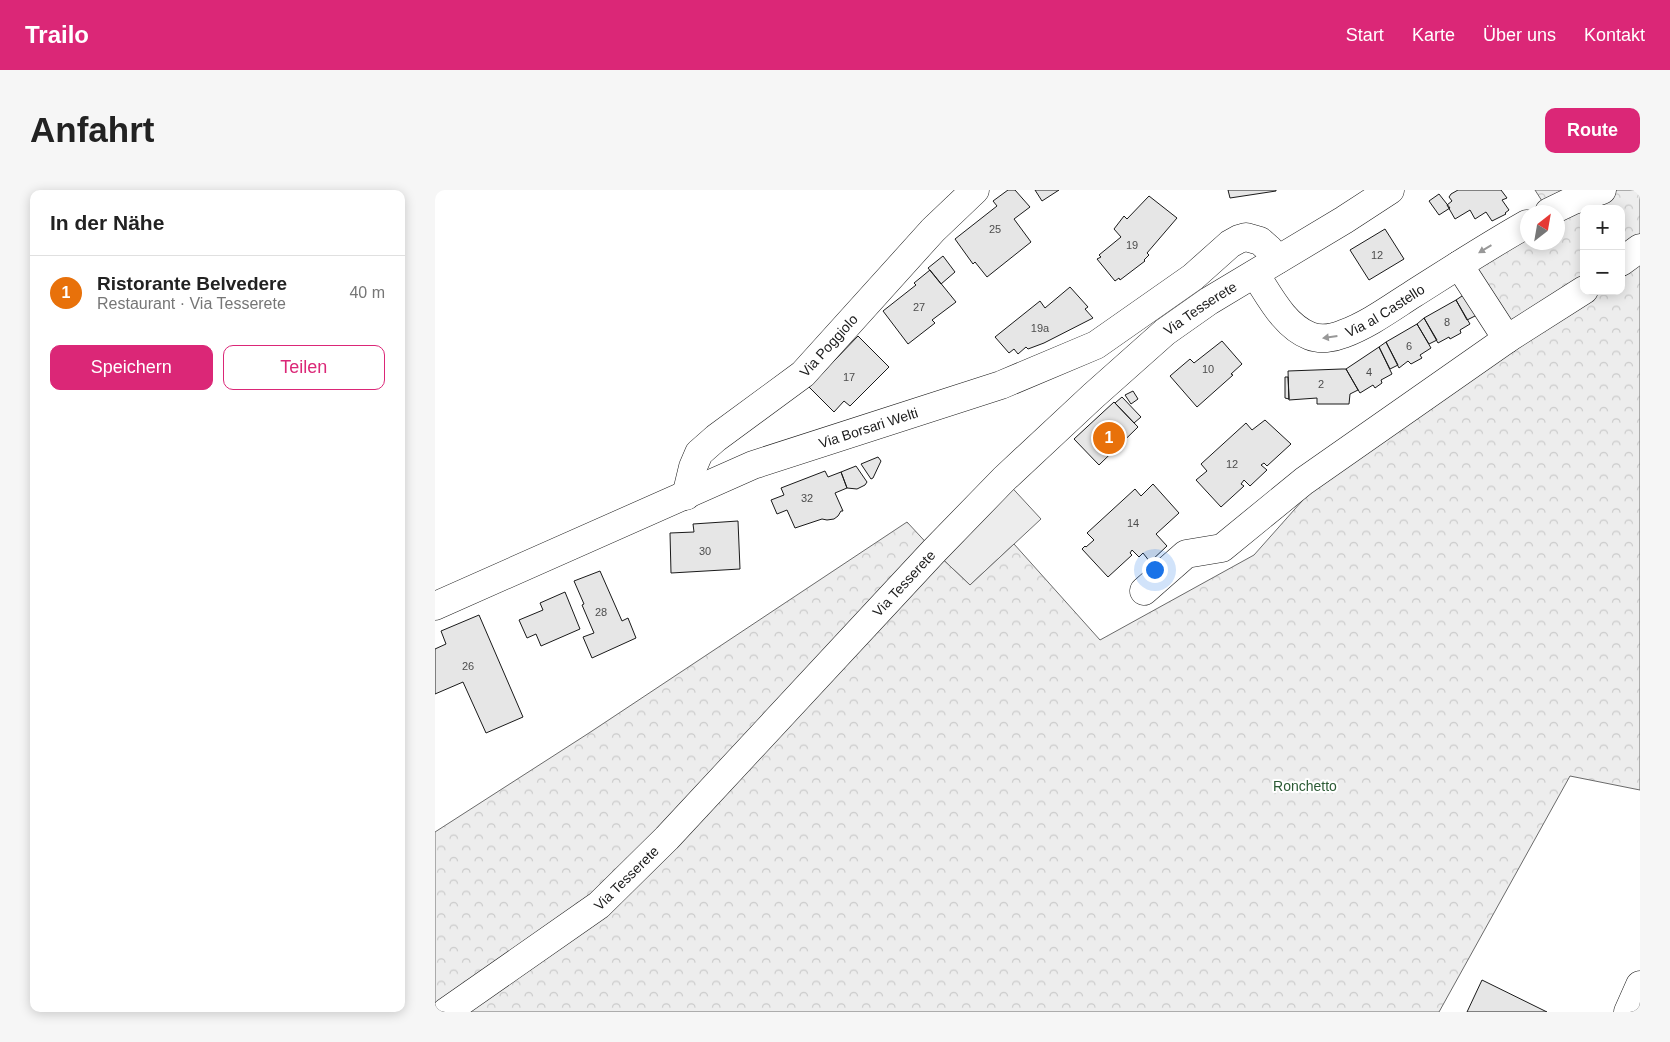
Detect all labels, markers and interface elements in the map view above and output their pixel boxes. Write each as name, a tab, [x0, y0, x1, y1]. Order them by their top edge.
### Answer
text: Trailo	[25, 21, 89, 48]
text: Start	[1346, 25, 1384, 45]
text: Karte	[1412, 25, 1455, 45]
text: Über uns	[1483, 25, 1556, 45]
text: Kontakt	[1584, 25, 1645, 45]
button: Route	[1545, 108, 1640, 153]
text: Anfahrt	[30, 110, 154, 149]
north arrow	[1520, 205, 1565, 250]
map controls	[1580, 205, 1625, 295]
button: +	[1580, 205, 1625, 250]
text: In der Nähe	[50, 211, 164, 234]
house number: 25	[989, 223, 1001, 235]
house number: 19	[1126, 239, 1138, 251]
one-way arrow	[1479, 244, 1492, 253]
house number: 12	[1371, 249, 1383, 261]
button: −	[1580, 250, 1625, 295]
text: Ristorante Belvedere	[97, 273, 287, 294]
street label: Via Tesserete	[1161, 278, 1240, 338]
street label: Via al Castello	[1343, 281, 1427, 340]
text: 1	[62, 284, 70, 301]
text: 40 m	[349, 284, 385, 301]
text: Restaurant · Via Tesserete	[97, 295, 286, 312]
house number: 27	[913, 301, 925, 313]
street label: Via Poggiolo	[796, 311, 861, 380]
house number: 8	[1444, 316, 1450, 328]
house number: 19a	[1031, 322, 1050, 334]
one-way arrow	[1321, 333, 1337, 341]
house number: 6	[1406, 340, 1412, 352]
button: Speichern	[50, 345, 213, 390]
button: Teilen	[223, 345, 385, 390]
house number: 10	[1202, 363, 1214, 375]
house number: 4	[1366, 366, 1372, 378]
house number: 17	[843, 371, 855, 383]
house number: 2	[1318, 378, 1324, 390]
street label: Via Borsari Welti	[817, 404, 920, 451]
pin: 1	[1093, 419, 1125, 457]
house number: 12	[1226, 458, 1238, 470]
house number: 32	[801, 492, 813, 504]
house number: 14	[1127, 517, 1139, 529]
house number: 30	[699, 545, 711, 557]
street label: Via Tesserete	[869, 547, 939, 620]
your location	[1142, 557, 1168, 583]
house number: 28	[595, 606, 607, 618]
house number: 26	[462, 660, 474, 672]
park label: Ronchetto	[1273, 778, 1337, 794]
street label: Via Tesserete	[591, 843, 662, 913]

